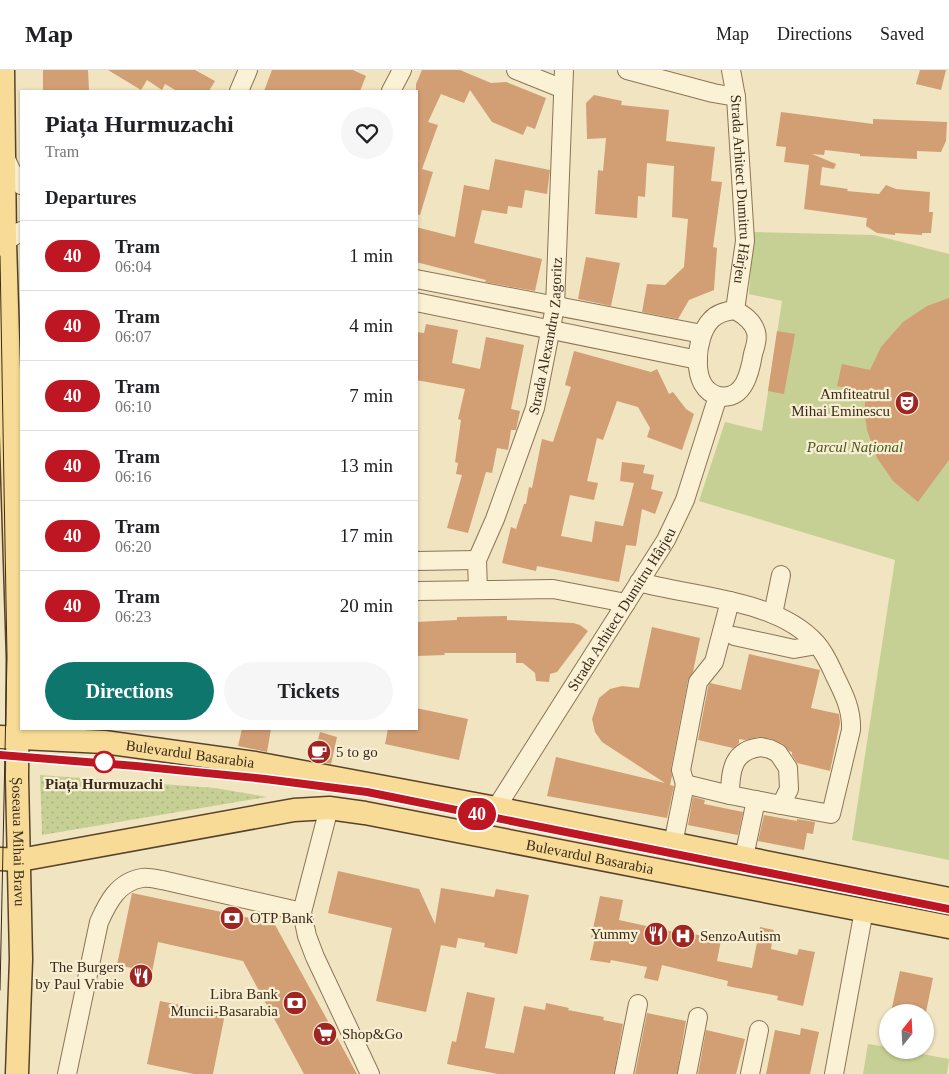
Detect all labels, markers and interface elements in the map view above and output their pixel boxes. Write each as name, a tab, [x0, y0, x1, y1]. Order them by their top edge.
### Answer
text: Map	[25, 21, 73, 47]
text: Map	[716, 24, 749, 44]
text: Directions	[777, 24, 852, 44]
text: Saved	[880, 24, 924, 44]
street label: Strada Arhitect Dumitru Hârjeu	[728, 94, 753, 285]
button: heart	[341, 107, 393, 159]
text: Piața Hurmuzachi	[45, 111, 234, 137]
text: Tram	[45, 143, 79, 160]
text: Departures	[45, 187, 136, 208]
text: Tram	[115, 236, 160, 257]
text: 1 min	[349, 245, 393, 266]
text: 40	[64, 246, 82, 266]
street label: Strada Alexandru Zagoritz	[525, 257, 565, 417]
text: 06:04	[115, 258, 151, 275]
text: Tram	[115, 306, 160, 327]
text: 4 min	[349, 315, 393, 336]
text: 40	[64, 316, 82, 336]
text: 06:07	[115, 328, 151, 345]
text: Tram	[115, 376, 160, 397]
text: 7 min	[349, 385, 393, 406]
text: 40	[64, 386, 82, 406]
place label: Amfiteatrul Mihai Eminescu	[791, 386, 890, 419]
theatre icon: Amfiteatrul Mihai Eminescu	[894, 390, 920, 416]
text: 06:10	[115, 398, 151, 415]
park label: Parcul Național	[806, 439, 903, 456]
text: Tram	[115, 446, 160, 467]
text: 13 min	[340, 455, 393, 476]
text: 40	[64, 456, 82, 476]
text: 06:16	[115, 468, 151, 485]
text: Tram	[115, 516, 160, 537]
text: 17 min	[340, 525, 393, 546]
street label: Strada Arhitect Dumitru Hârjeu	[564, 525, 679, 694]
text: 40	[64, 526, 82, 546]
text: 06:20	[115, 538, 151, 555]
text: Tram	[115, 586, 160, 607]
text: 20 min	[340, 595, 393, 616]
text: 40	[64, 596, 82, 616]
text: 06:23	[115, 608, 151, 625]
button: Directions	[45, 662, 214, 720]
button: Tickets	[224, 662, 393, 720]
street label: Bulevardul Basarabia	[125, 737, 256, 771]
cafe icon: 5 to go	[306, 739, 332, 765]
place label: 5 to go	[336, 744, 378, 760]
marker: Piața Hurmuzachi	[93, 751, 115, 773]
place label: Piața Hurmuzachi	[45, 776, 163, 793]
street label: Șoseaua Mihai Bravu	[8, 777, 28, 907]
line badge: 40	[454, 798, 500, 830]
text: 40	[468, 804, 486, 824]
street label: Bulevardul Basarabia	[525, 837, 655, 877]
bank icon: OTP Bank	[219, 905, 245, 931]
place label: OTP Bank	[250, 910, 314, 926]
restaurant icon: Yummy	[643, 921, 669, 947]
hospital icon: SenzoAutism	[670, 923, 696, 949]
place label: Yummy	[590, 926, 638, 942]
place label: SenzoAutism	[700, 928, 781, 944]
place label: The Burgers by Paul Vrabie	[35, 959, 124, 992]
restaurant icon: The Burgers by Paul Vrabie	[128, 963, 154, 989]
place label: Libra Bank Muncii-Basarabia	[171, 986, 278, 1019]
bank icon: Libra Bank Muncii-Basarabia	[282, 990, 308, 1016]
north arrow	[879, 1004, 934, 1059]
map controls	[879, 1004, 934, 1059]
supermarket icon: Shop&Go	[312, 1021, 338, 1047]
place label: Shop&Go	[342, 1026, 403, 1042]

